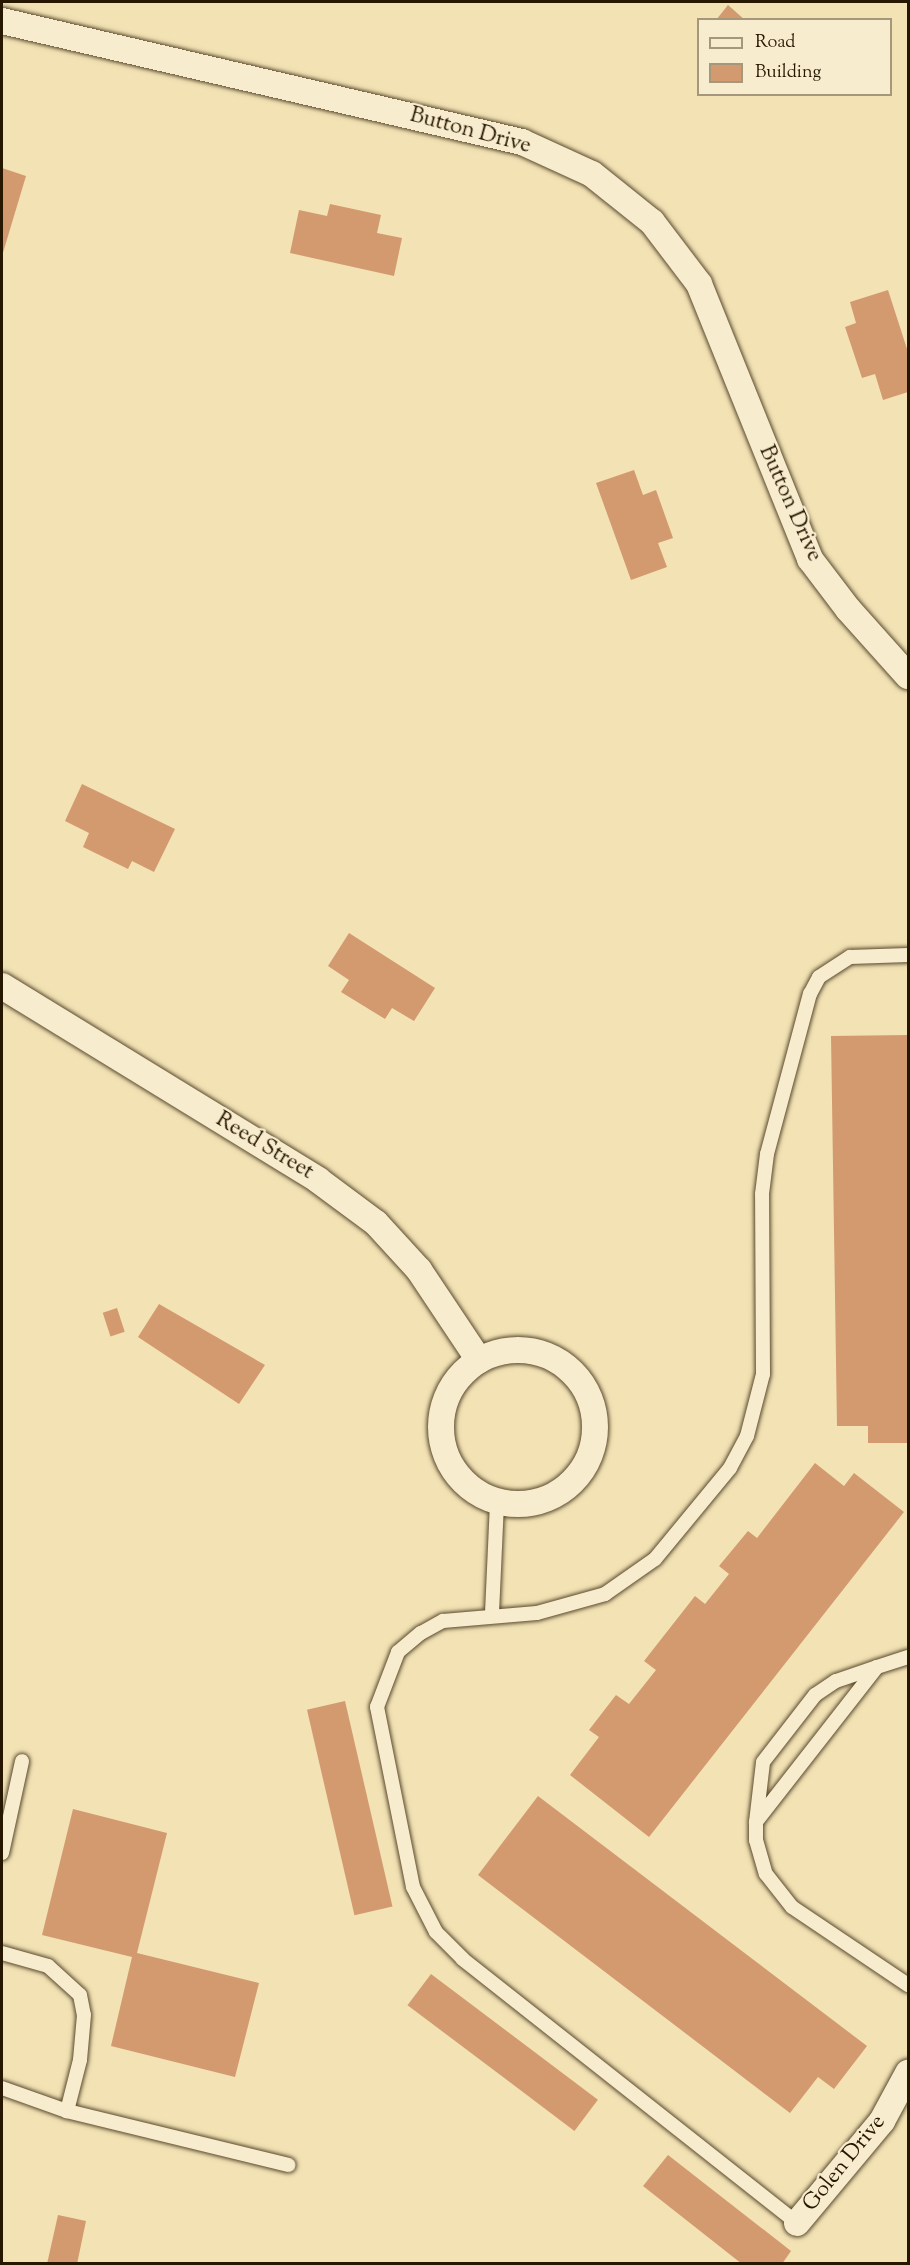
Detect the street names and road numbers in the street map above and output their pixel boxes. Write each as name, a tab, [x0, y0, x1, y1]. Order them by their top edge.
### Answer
street label: Button Drive	[407, 103, 533, 161]
street label: Button Drive	[752, 442, 826, 566]
street label: Reed Street	[210, 1107, 318, 1187]
street label: Golen Drive	[798, 2110, 892, 2218]

